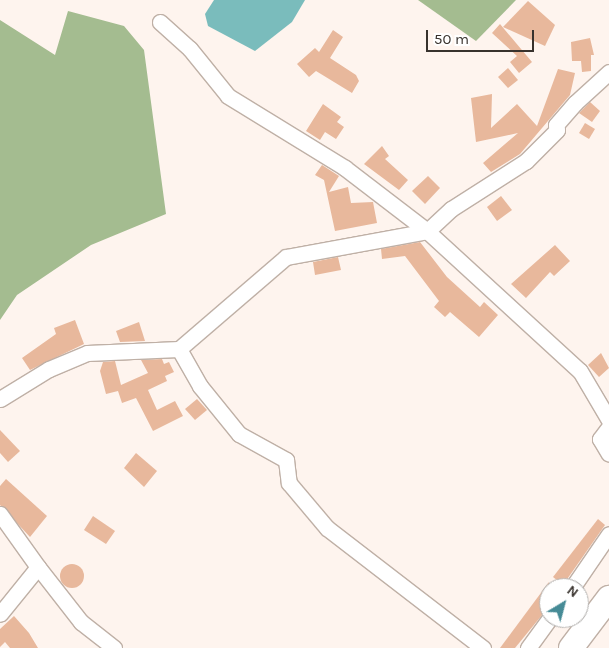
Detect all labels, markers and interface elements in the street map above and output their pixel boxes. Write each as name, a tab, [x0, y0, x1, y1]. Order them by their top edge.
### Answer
scale bar	[429, 20, 536, 52]
text: 50 m	[434, 30, 469, 48]
north arrow	[539, 578, 589, 628]
text: N	[564, 582, 582, 601]

